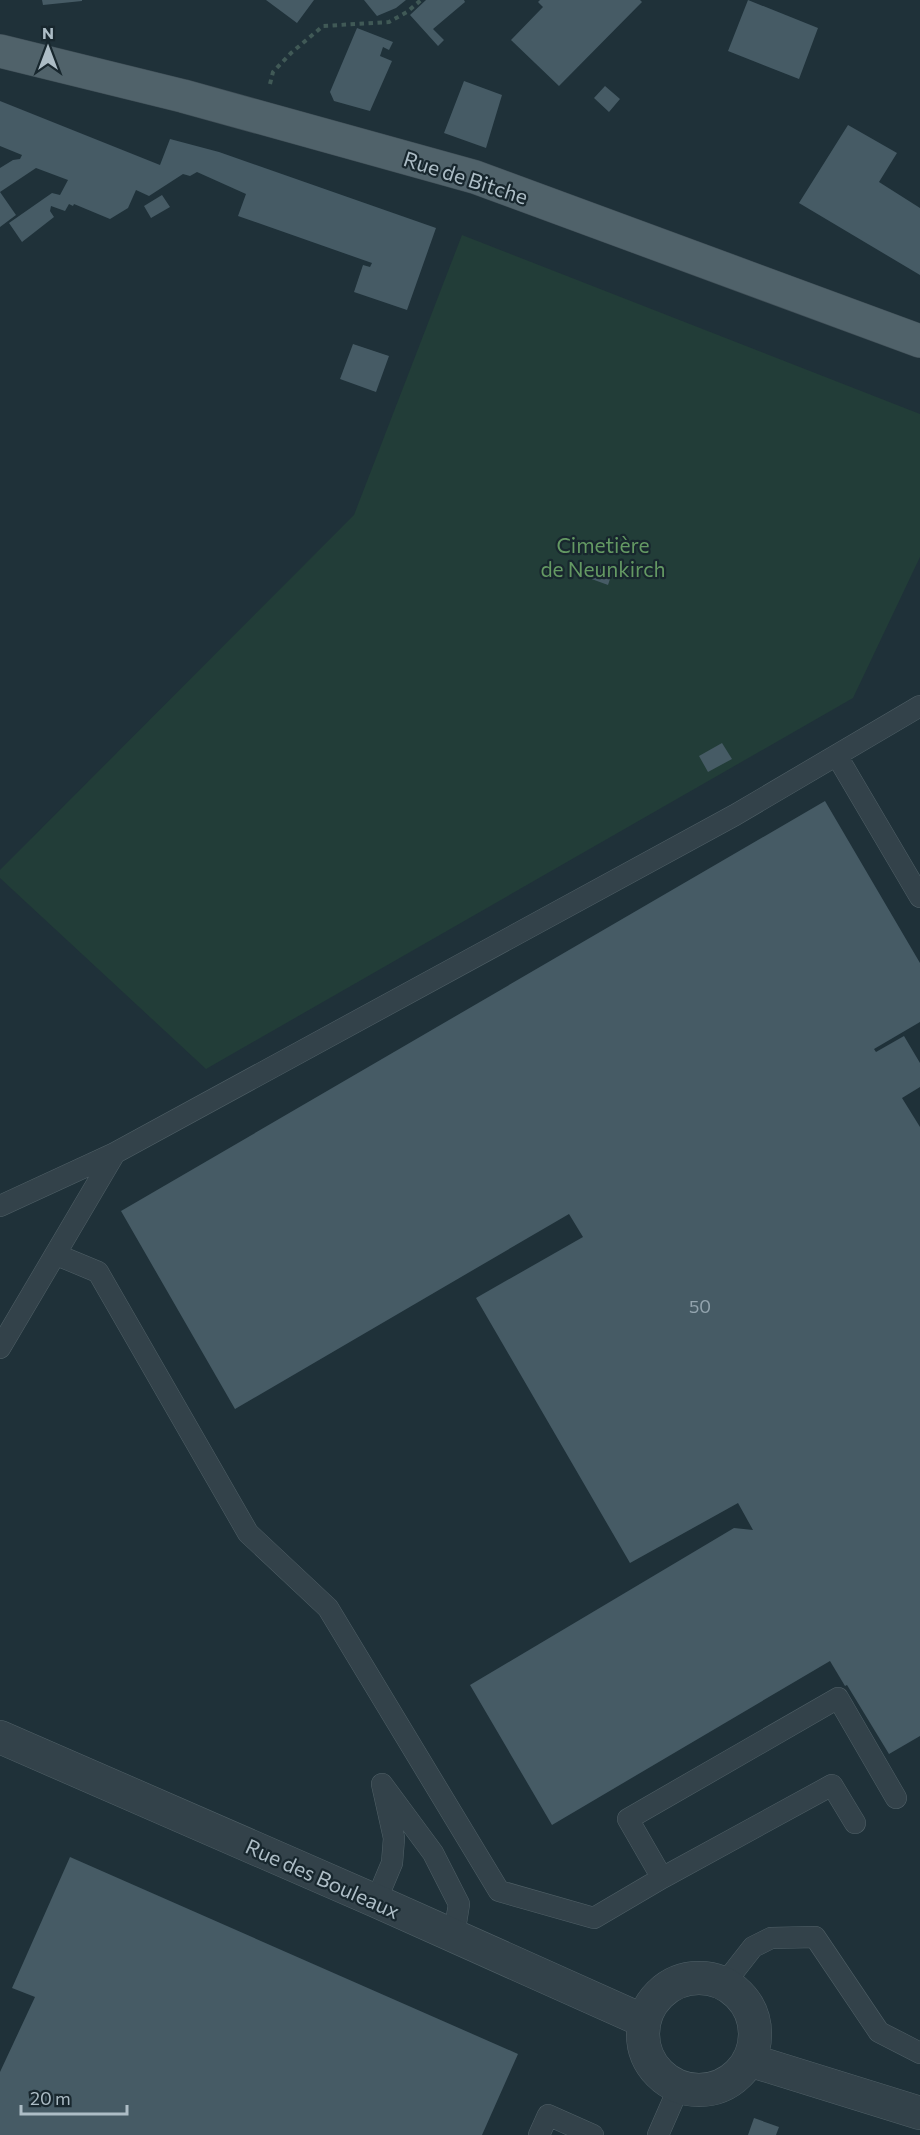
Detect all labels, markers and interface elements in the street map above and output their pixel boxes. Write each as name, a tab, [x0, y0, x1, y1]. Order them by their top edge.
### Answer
north arrow	[18, 18, 78, 78]
text: N	[42, 23, 54, 42]
street label: Rue de Bitche	[401, 145, 531, 209]
park label: Cimetière de Neunkirch	[540, 532, 666, 581]
house number: 50	[689, 1295, 711, 1317]
street label: Rue des Bouleaux	[242, 1833, 404, 1923]
scale bar	[21, 2078, 128, 2116]
text: 20 m	[30, 2087, 71, 2109]

